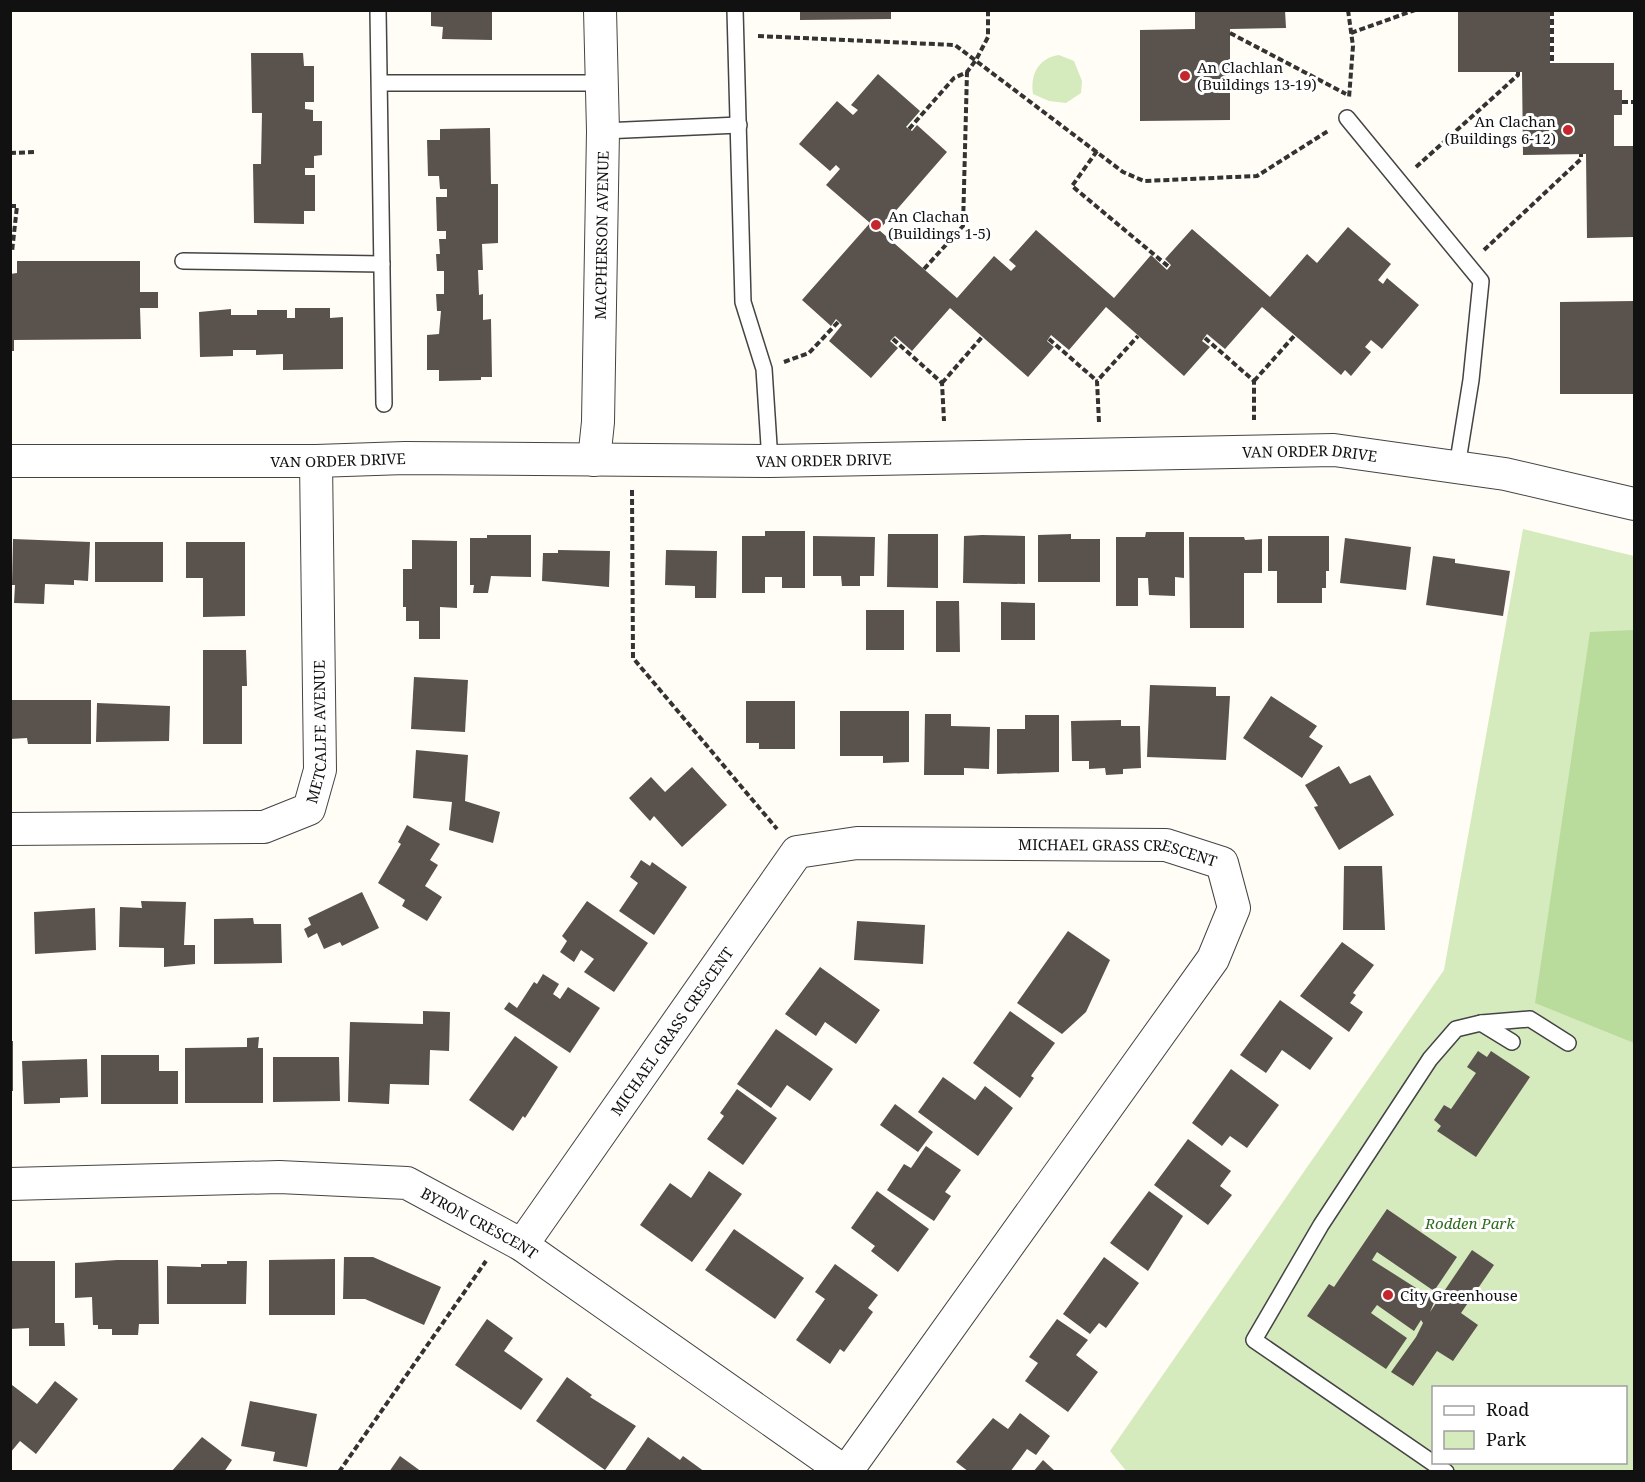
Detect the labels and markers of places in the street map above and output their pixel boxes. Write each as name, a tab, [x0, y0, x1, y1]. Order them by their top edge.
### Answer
place label: An Clachlan (Buildings 13-19)	[1197, 57, 1317, 94]
marker: An Clachlan (Buildings 13-19)	[1178, 69, 1192, 83]
place label: An Clachan (Buildings 6-12)	[1445, 111, 1556, 148]
marker: An Clachan (Buildings 6-12)	[1561, 123, 1575, 137]
place label: An Clachan (Buildings 1-5)	[888, 206, 991, 243]
marker: An Clachan (Buildings 1-5)	[869, 218, 883, 232]
place label: City Greenhouse	[1400, 1285, 1518, 1305]
marker: City Greenhouse	[1381, 1288, 1395, 1302]

